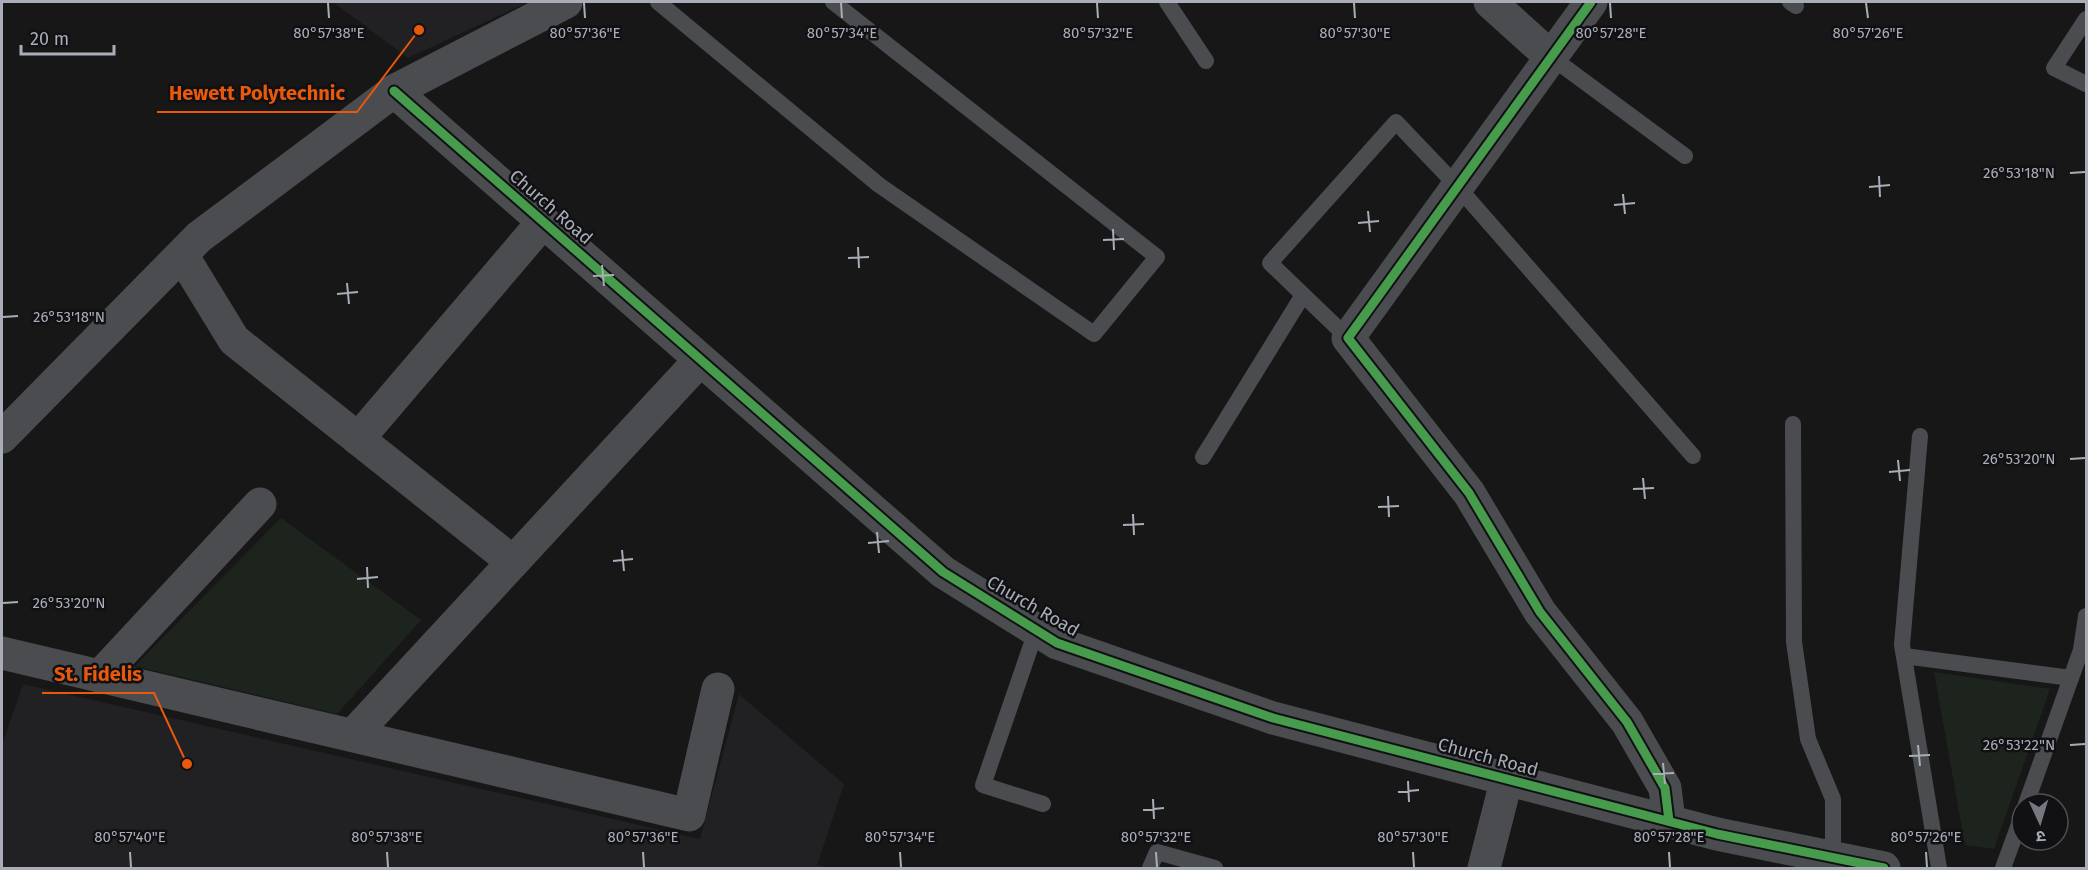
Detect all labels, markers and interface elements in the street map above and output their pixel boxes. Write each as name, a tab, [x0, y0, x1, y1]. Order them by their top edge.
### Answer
scale bar	[21, 18, 114, 56]
text: 80°57'38"E	[293, 24, 365, 42]
text: 80°57'36"E	[550, 24, 620, 42]
text: 80°57'34"E	[807, 24, 877, 42]
text: 80°57'32"E	[1063, 24, 1133, 42]
text: 80°57'30"E	[1319, 24, 1391, 42]
text: 80°57'28"E	[1575, 24, 1647, 42]
text: 80°57'26"E	[1833, 24, 1903, 42]
text: 20 m	[30, 28, 69, 50]
callout: Hewett Polytechnic	[157, 74, 357, 112]
text: Hewett Polytechnic	[169, 81, 345, 105]
text: 26°53'18"N	[1983, 164, 2055, 182]
street label: Church Road	[505, 165, 597, 249]
text: 26°53'18"N	[33, 308, 105, 326]
text: 26°53'20"N	[1982, 450, 2056, 468]
street label: Church Road	[983, 571, 1083, 641]
text: 26°53'20"N	[32, 594, 106, 612]
callout: St. Fidelis	[42, 655, 154, 693]
text: St. Fidelis	[54, 662, 142, 686]
street label: Church Road	[1436, 733, 1540, 781]
text: 26°53'22"N	[1983, 736, 2055, 754]
north arrow	[2010, 792, 2070, 852]
text: उ	[2035, 827, 2046, 846]
text: 80°57'40"E	[94, 828, 166, 846]
text: 80°57'38"E	[351, 828, 423, 846]
text: 80°57'36"E	[608, 828, 678, 846]
text: 80°57'34"E	[865, 828, 935, 846]
text: 80°57'32"E	[1121, 828, 1191, 846]
text: 80°57'30"E	[1377, 828, 1449, 846]
text: 80°57'28"E	[1633, 828, 1705, 846]
text: 80°57'26"E	[1891, 828, 1961, 846]

